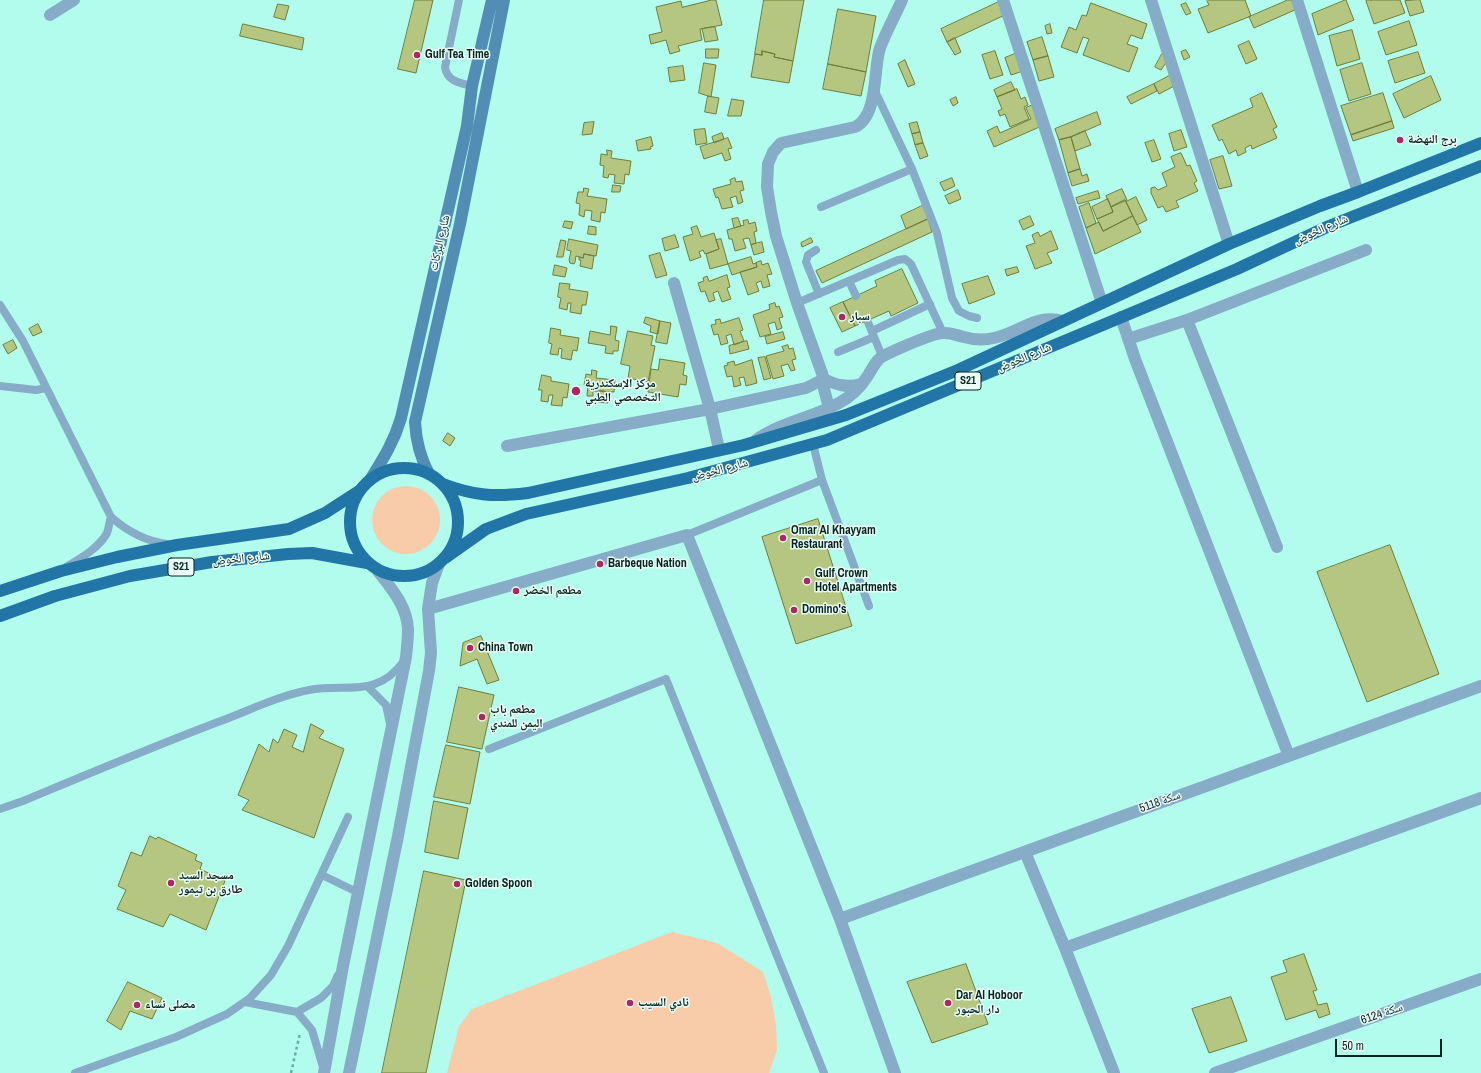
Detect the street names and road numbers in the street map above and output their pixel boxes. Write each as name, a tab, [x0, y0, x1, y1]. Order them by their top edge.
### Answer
street label: شارع الخوض	[1292, 212, 1350, 248]
street label: شارع البركات	[427, 214, 453, 272]
street label: شارع الخوض	[995, 340, 1053, 376]
road number: S21	[955, 372, 981, 390]
street label: شارع الخوض	[690, 456, 750, 484]
street label: شارع الخوض	[212, 549, 270, 569]
road number: S21	[168, 558, 194, 576]
street label: سكة 5118	[1137, 788, 1183, 816]
street label: سكة 6124	[1359, 1000, 1405, 1028]

